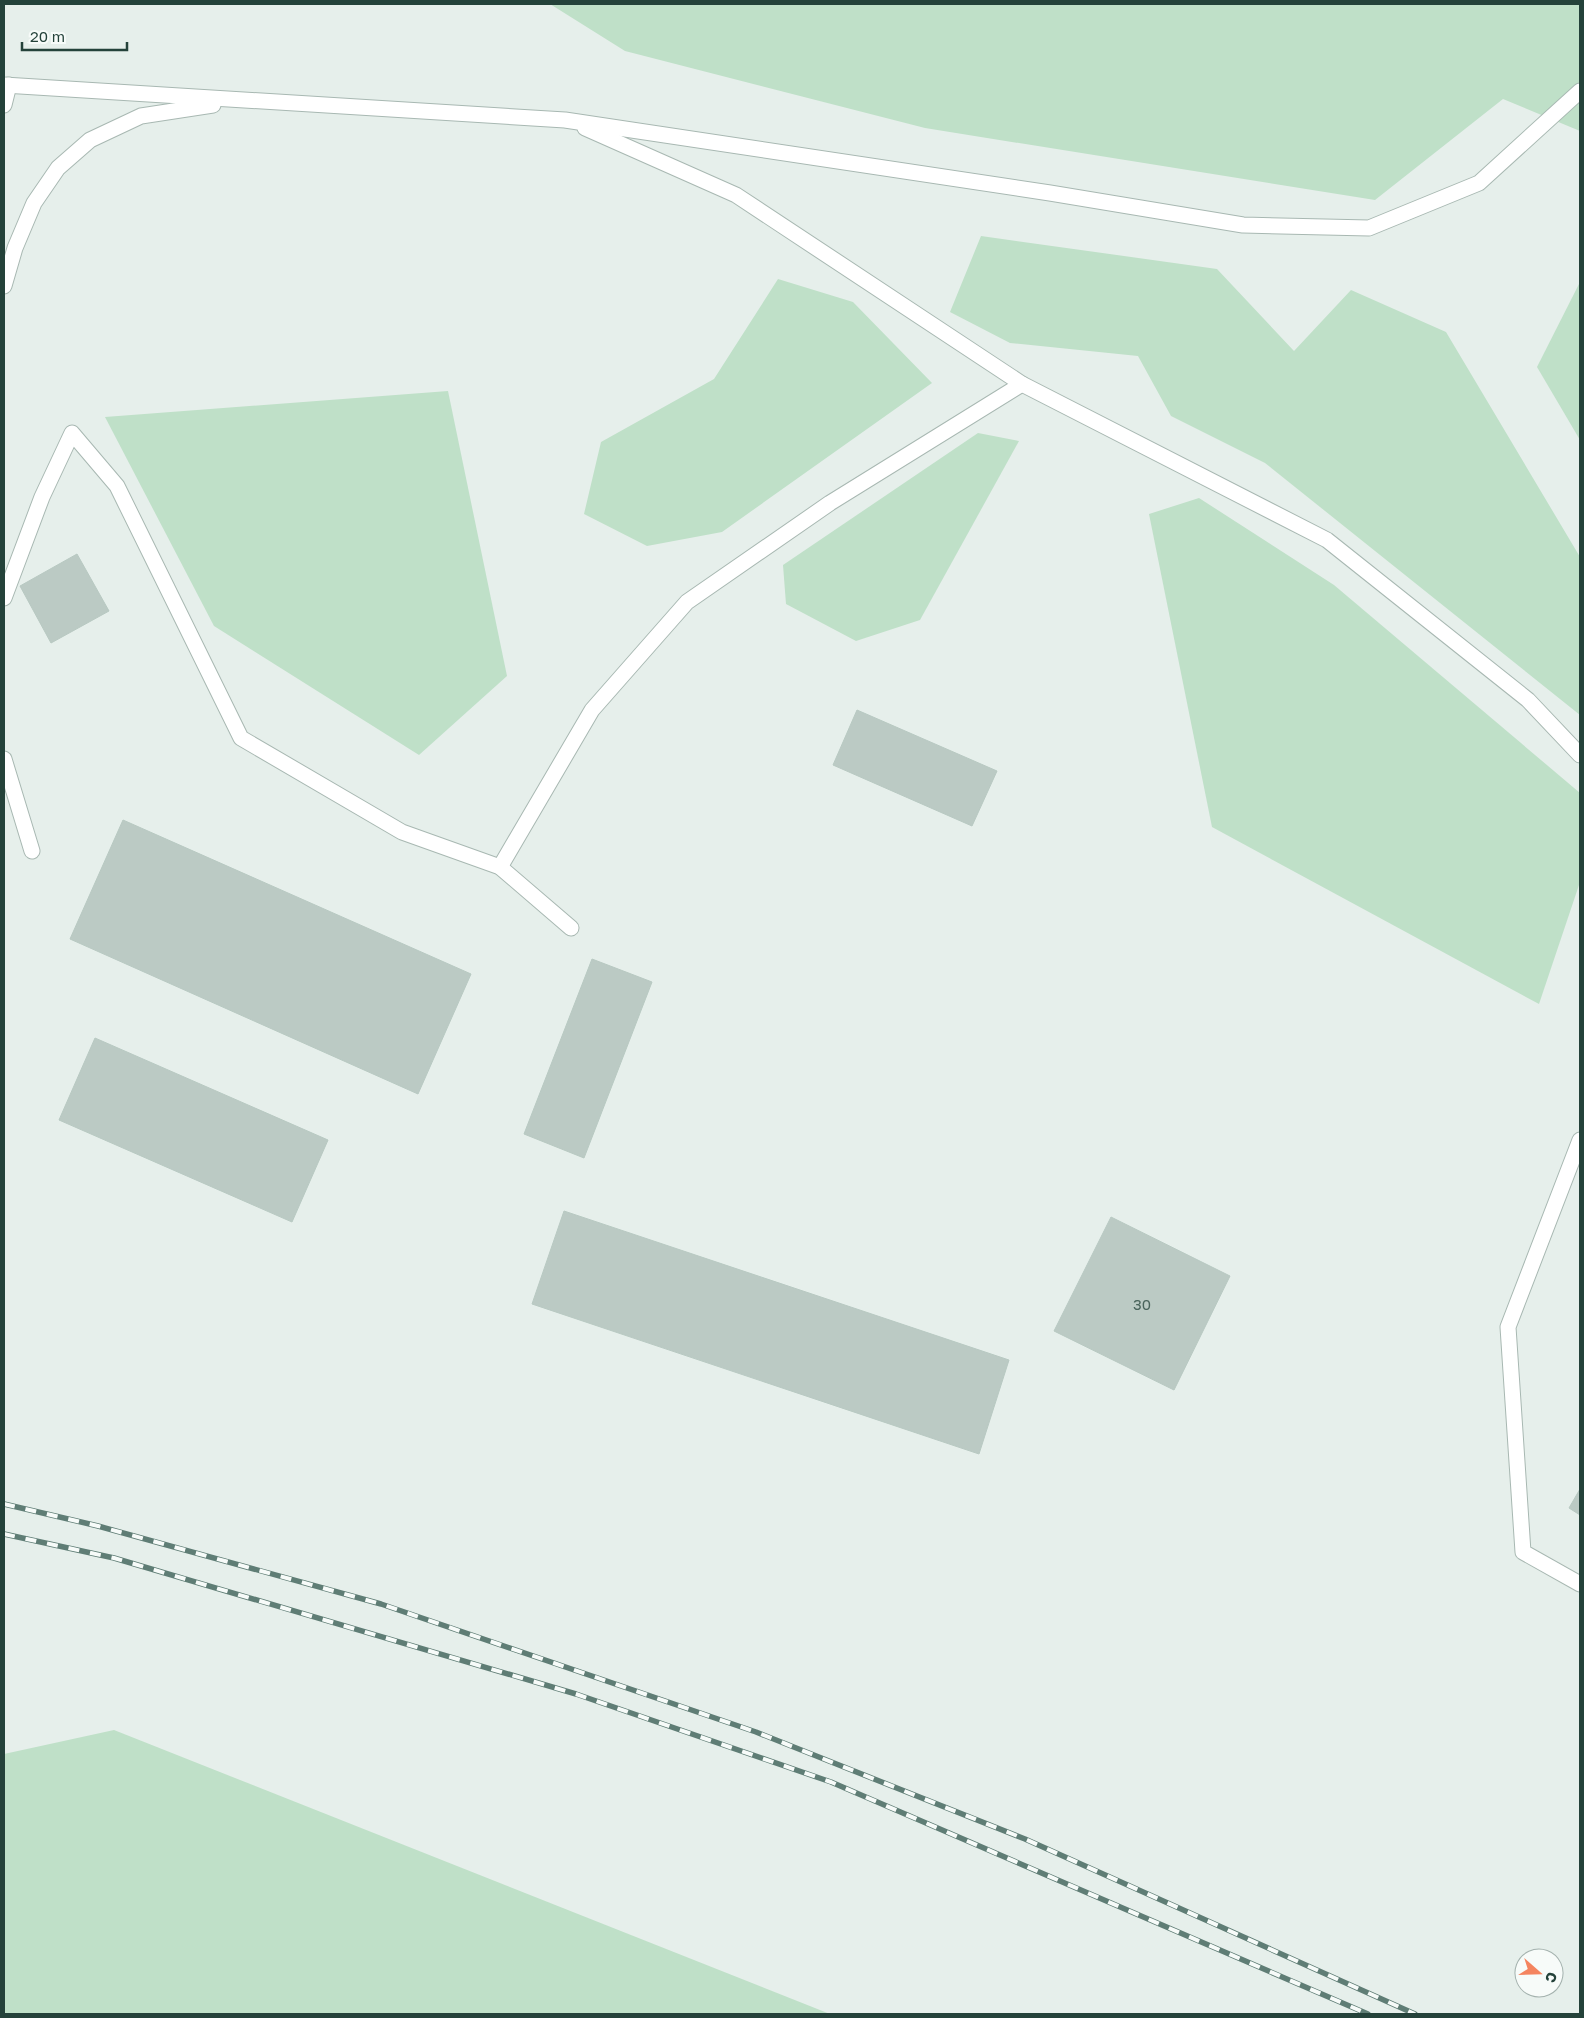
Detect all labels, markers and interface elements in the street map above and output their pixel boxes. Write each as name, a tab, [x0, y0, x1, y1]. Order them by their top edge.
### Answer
scale bar	[22, 20, 128, 52]
text: 20 m	[30, 27, 65, 45]
house number: 30	[1133, 1295, 1151, 1313]
north arrow	[1514, 1948, 1564, 1998]
text: С	[1542, 1970, 1561, 1985]

